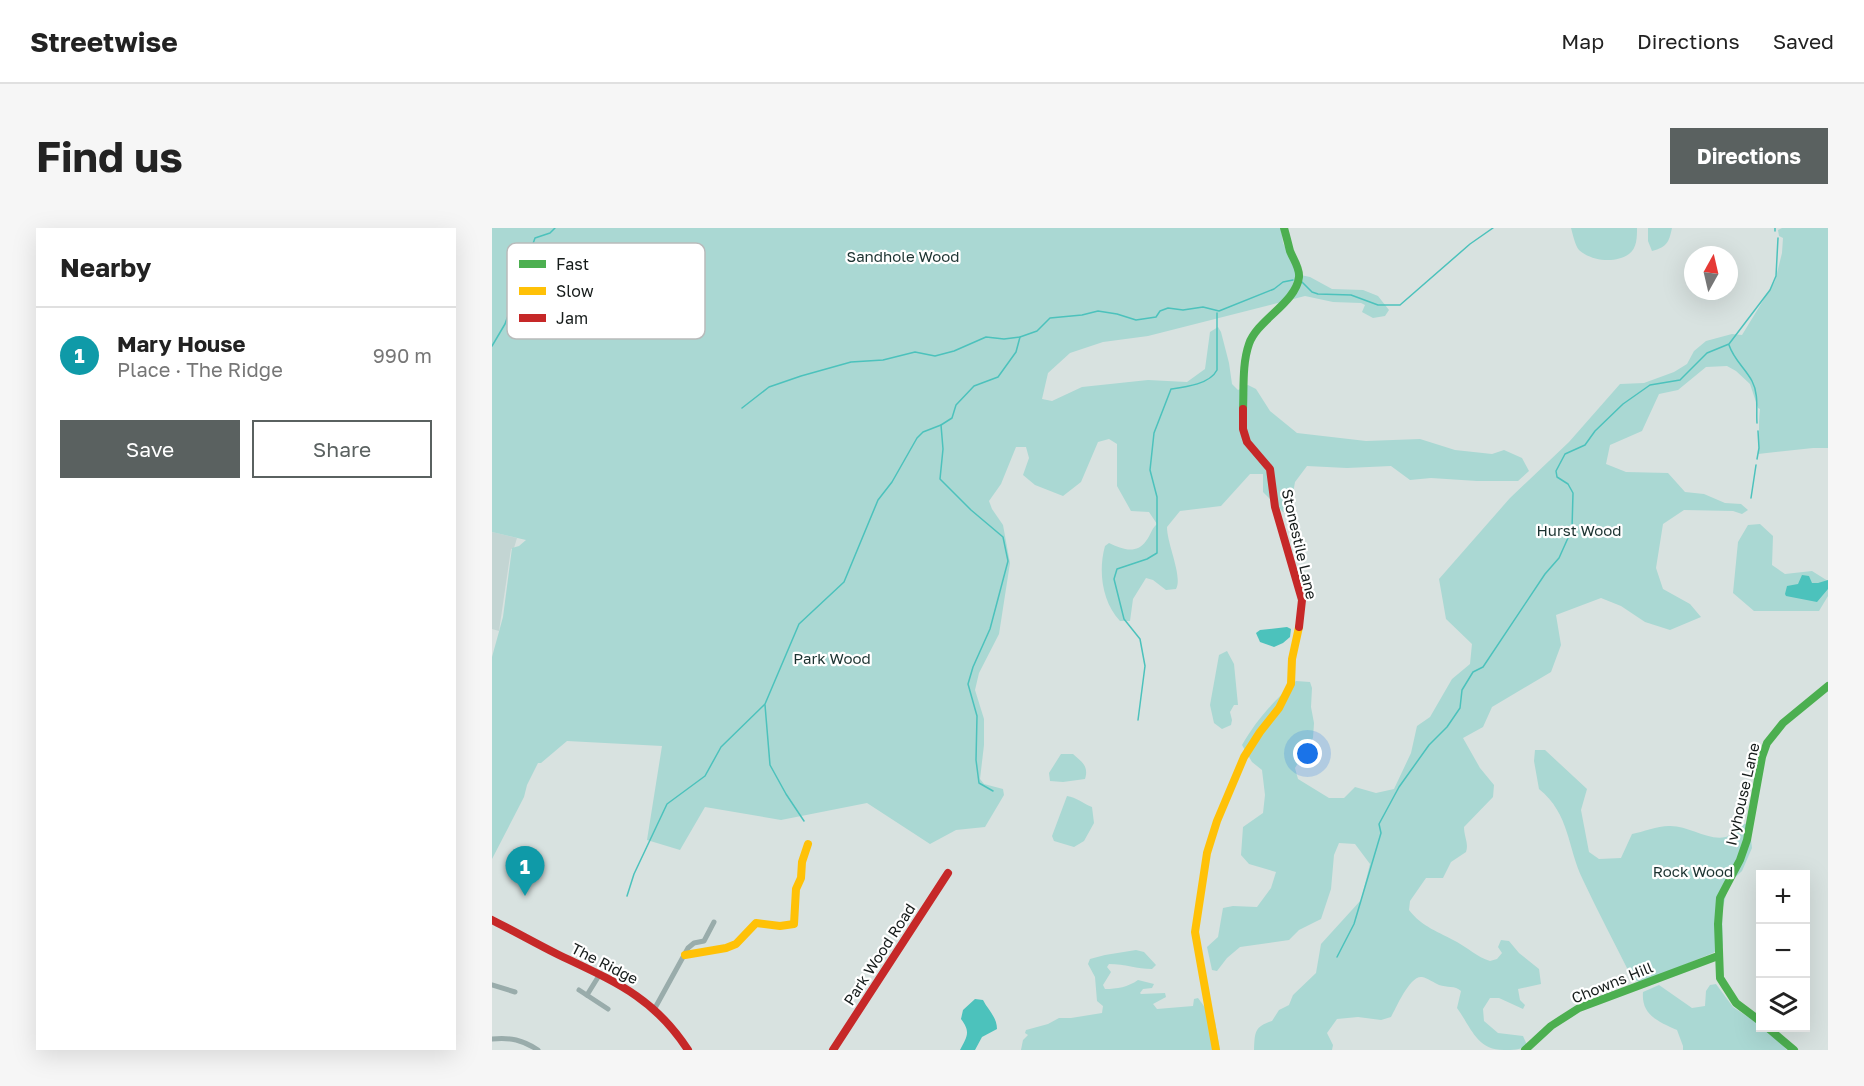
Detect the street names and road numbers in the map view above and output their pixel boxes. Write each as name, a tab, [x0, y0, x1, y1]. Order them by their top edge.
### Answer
street label: Stonestile Lane	[1279, 487, 1321, 601]
street label: Ivyhouse Lane	[1721, 741, 1763, 847]
street label: Park Wood Road	[839, 900, 919, 1008]
street label: The Ridge	[569, 939, 642, 988]
street label: Chowns Hill	[1569, 957, 1656, 1007]

